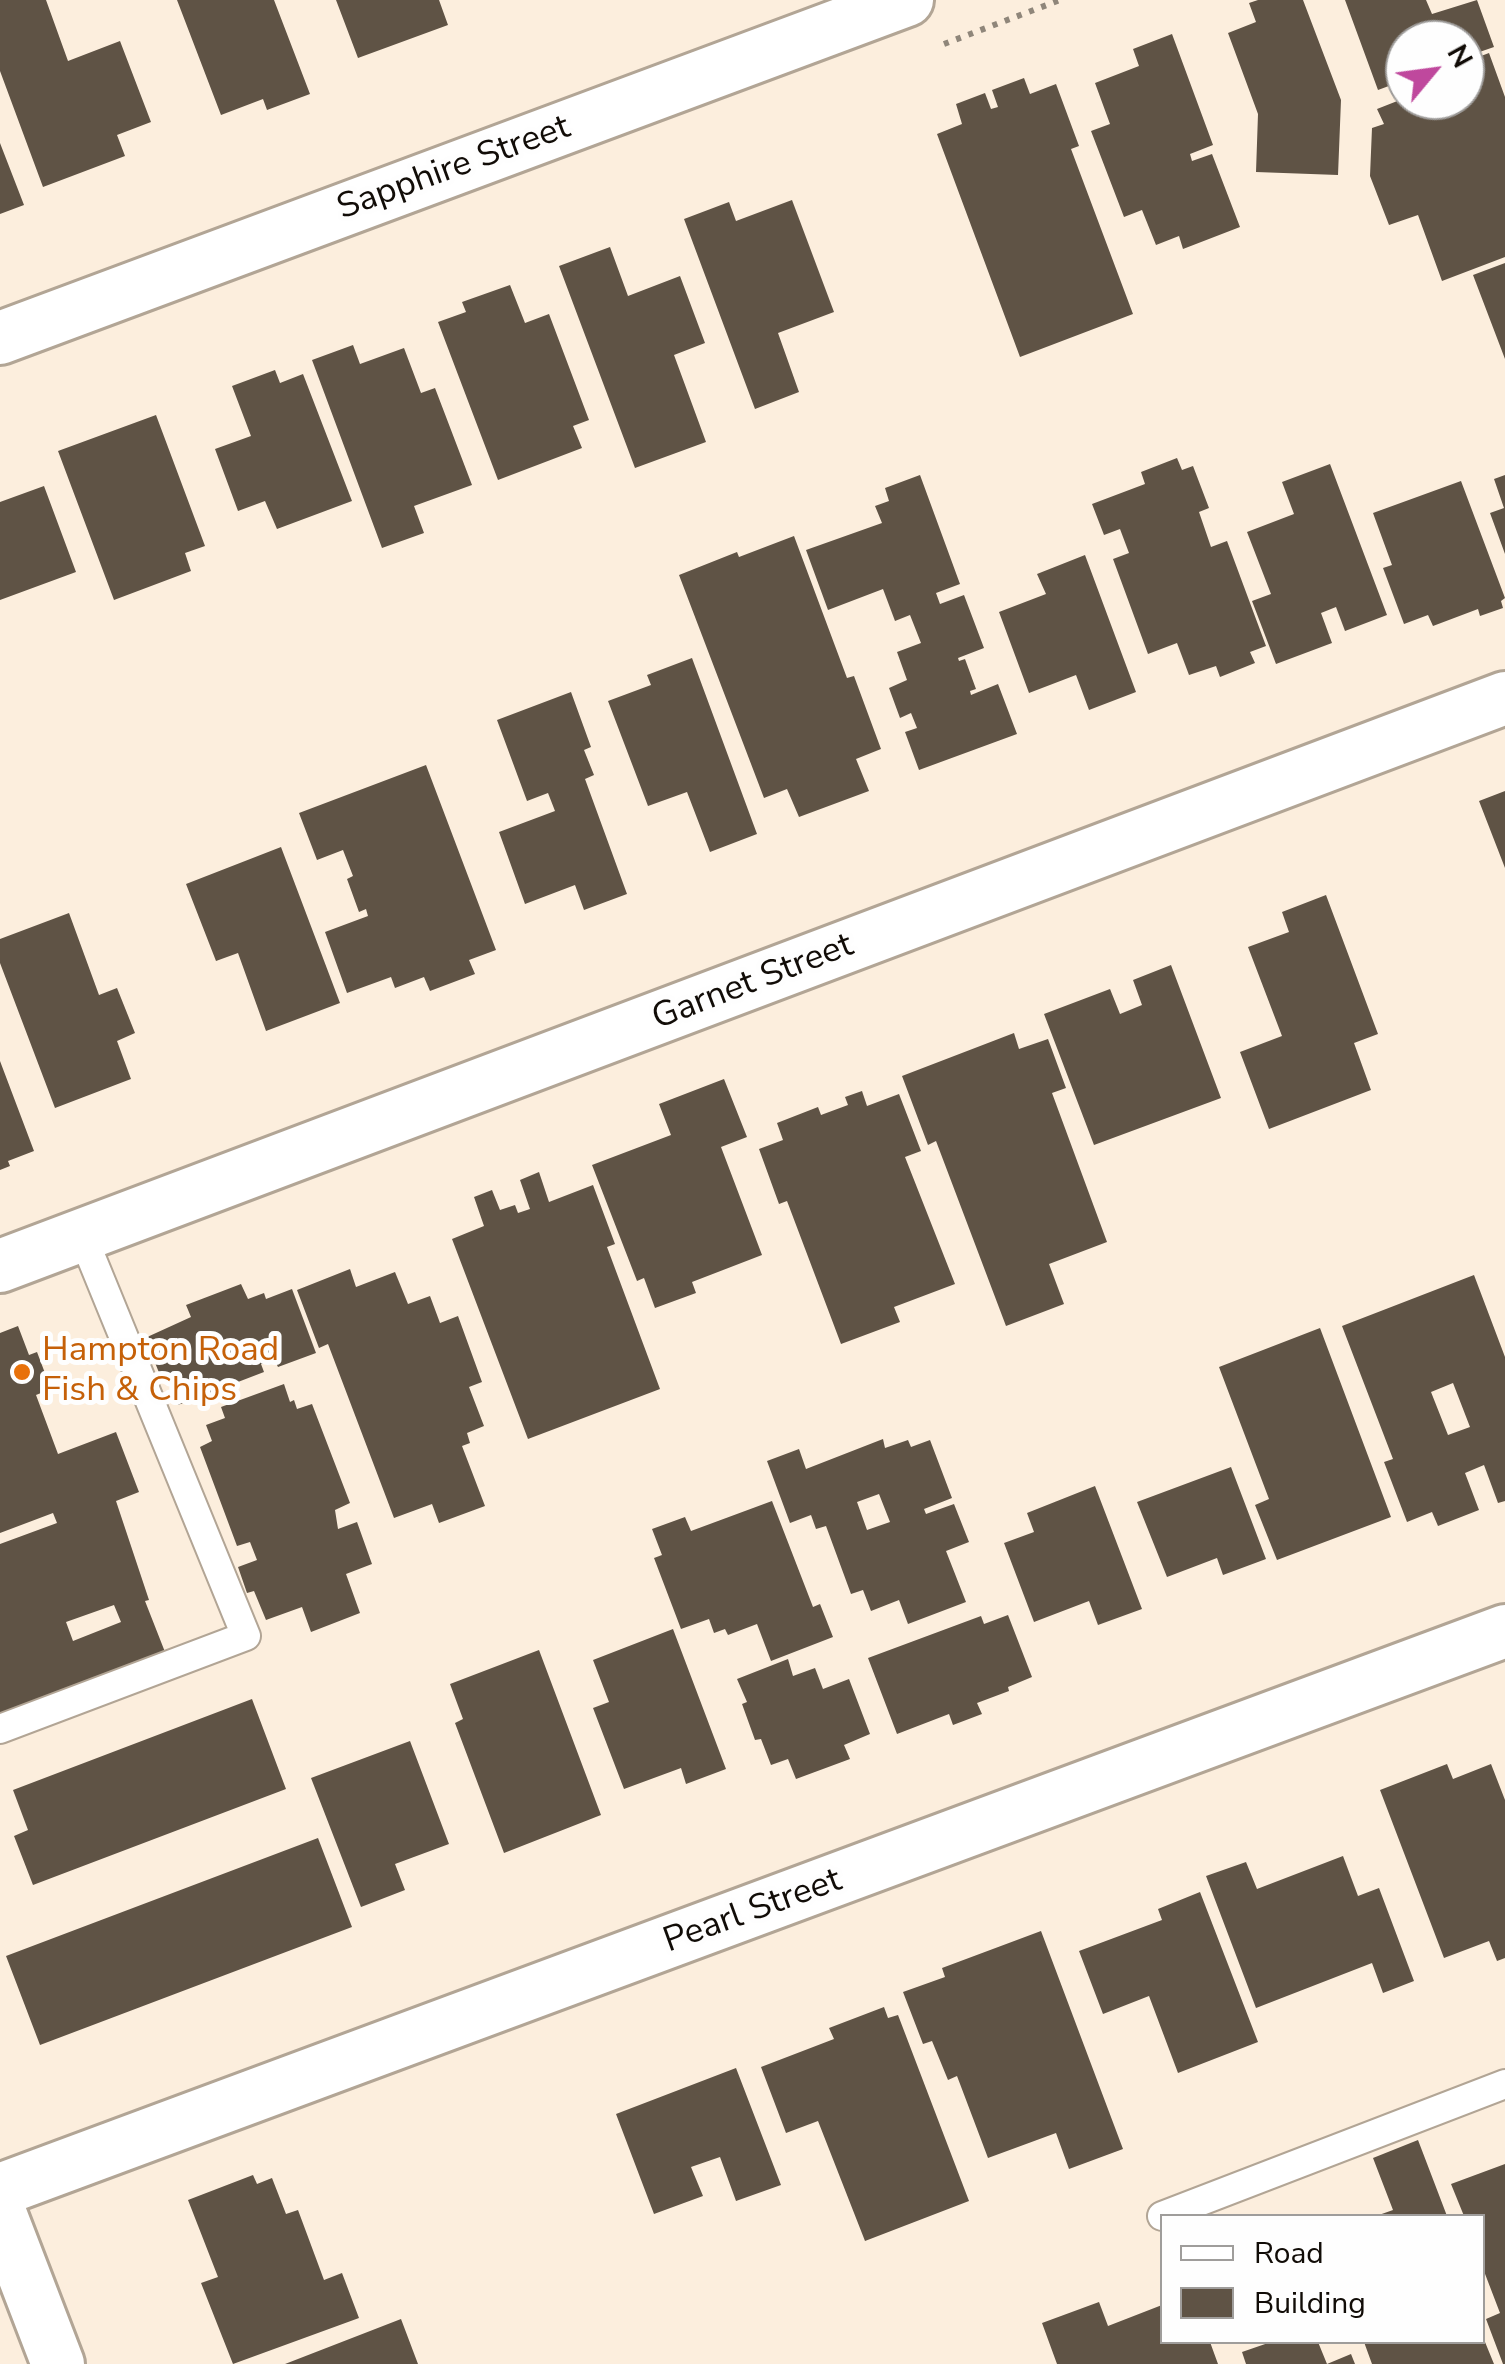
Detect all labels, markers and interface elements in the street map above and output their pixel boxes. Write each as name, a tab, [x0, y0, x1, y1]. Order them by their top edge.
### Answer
north arrow	[1385, 20, 1485, 120]
text: N	[1438, 38, 1481, 75]
street label: Sapphire Street	[332, 107, 576, 231]
street label: Garnet Street	[647, 925, 859, 1041]
place label: Hampton Road Fish & Chips	[42, 1331, 279, 1413]
marker: Hampton Road Fish & Chips	[11, 1361, 33, 1383]
street label: Pearl Street	[658, 1860, 848, 1964]
legend	[1160, 2214, 1485, 2344]
text: Road	[1254, 2233, 1324, 2274]
text: Building	[1254, 2283, 1366, 2324]

